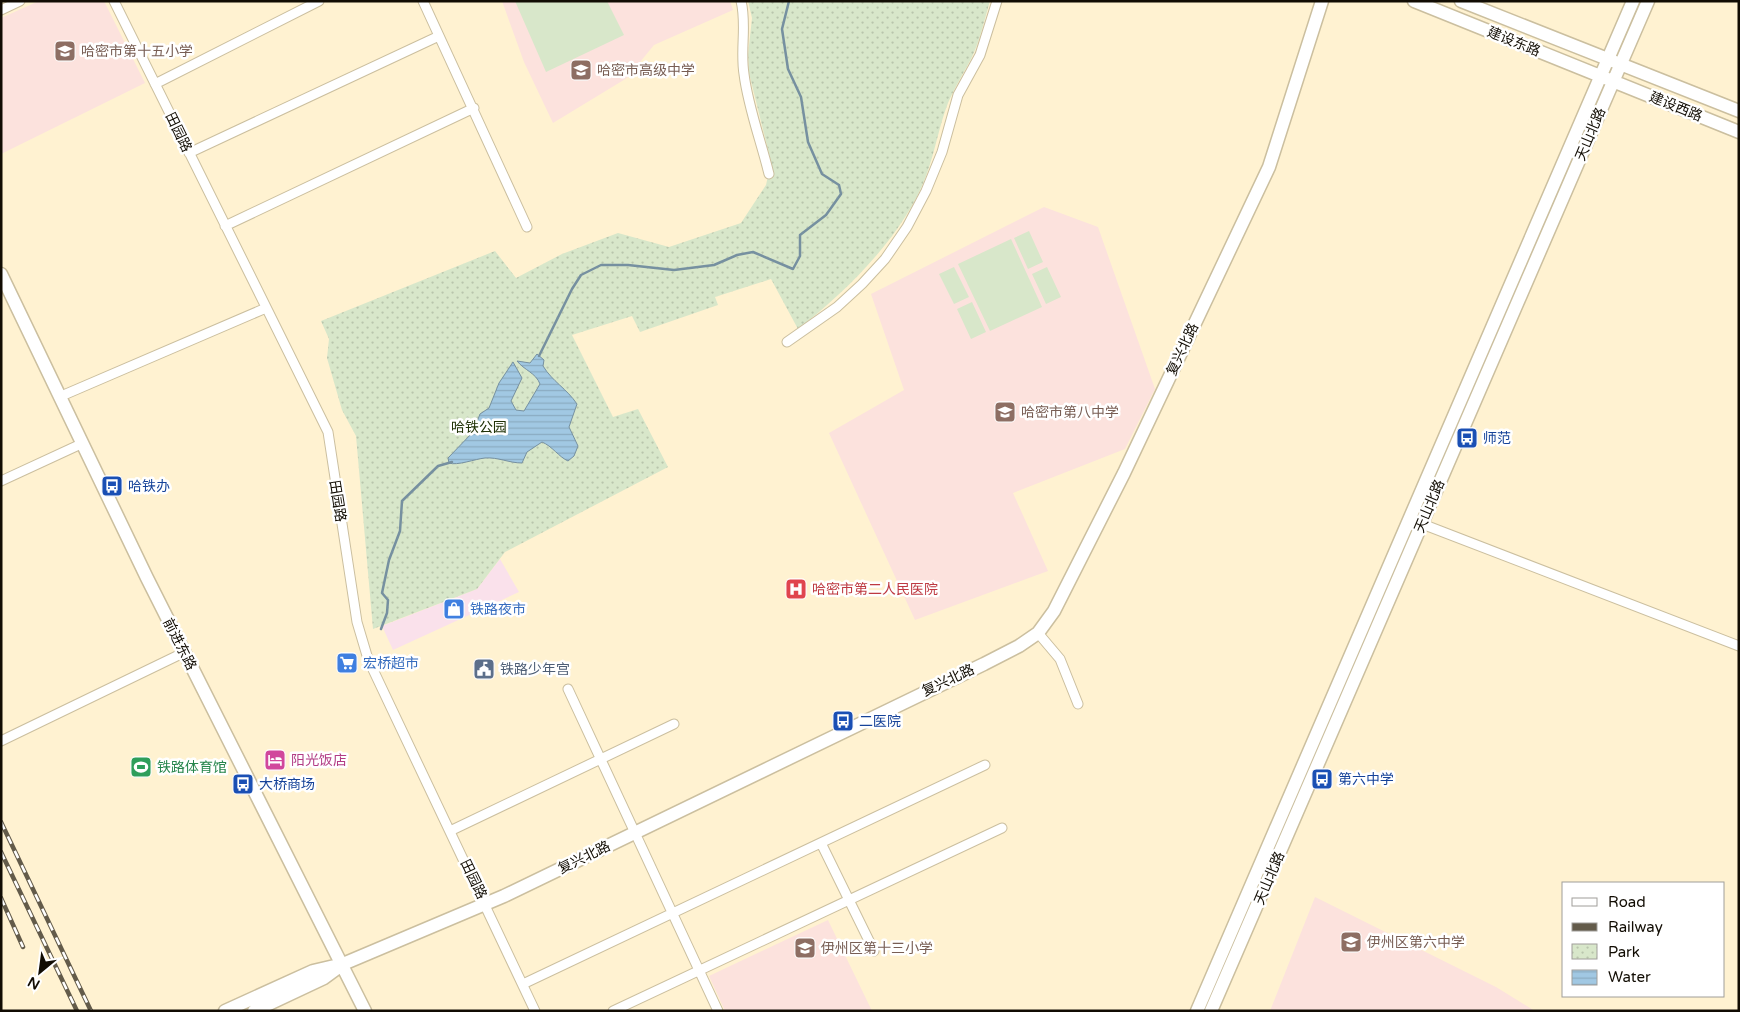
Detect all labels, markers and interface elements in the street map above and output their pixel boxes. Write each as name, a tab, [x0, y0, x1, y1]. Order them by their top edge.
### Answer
street label: 建设东路	[1485, 23, 1543, 60]
school or university icon: 哈密市第十五小学	[53, 39, 77, 63]
place label: 哈密市第十五小学	[81, 43, 193, 60]
school or university icon: 哈密市高级中学	[569, 58, 593, 82]
place label: 哈密市高级中学	[597, 62, 695, 79]
street label: 建设西路	[1647, 88, 1705, 125]
street label: 天山北路	[1572, 105, 1609, 163]
street label: 田园路	[162, 110, 195, 155]
street label: 复兴北路	[1163, 320, 1202, 378]
school or university icon: 哈密市第八中学	[993, 400, 1017, 424]
place label: 哈密市第八中学	[1021, 404, 1119, 421]
park label: 哈铁公园	[451, 419, 507, 436]
bus stop icon: 师范	[1455, 426, 1479, 450]
place label: 师范	[1483, 430, 1511, 447]
bus stop icon: 哈铁办	[100, 474, 124, 498]
street label: 天山北路	[1411, 477, 1448, 535]
place label: 哈铁办	[128, 478, 170, 495]
street label: 田园路	[326, 479, 349, 523]
hospital icon: 哈密市第二人民医院	[784, 577, 808, 601]
place label: 哈密市第二人民医院	[812, 581, 938, 598]
shop icon: 铁路夜市	[442, 597, 466, 621]
place label: 铁路夜市	[470, 601, 526, 618]
street label: 前进东路	[159, 615, 200, 673]
supermarket icon: 宏桥超市	[335, 651, 359, 675]
place label: 宏桥超市	[363, 655, 419, 672]
public building icon: 铁路少年宫	[472, 657, 496, 681]
place label: 铁路少年宫	[500, 661, 570, 678]
street label: 复兴北路	[919, 661, 977, 700]
bus stop icon: 二医院	[831, 709, 855, 733]
place label: 二医院	[859, 713, 901, 730]
hotel icon: 阳光饭店	[263, 748, 287, 772]
place label: 阳光饭店	[291, 752, 347, 769]
sports icon: 铁路体育馆	[129, 755, 153, 779]
place label: 铁路体育馆	[157, 759, 227, 776]
bus stop icon: 第六中学	[1310, 767, 1334, 791]
place label: 第六中学	[1338, 771, 1394, 788]
bus stop icon: 大桥商场	[231, 772, 255, 796]
place label: 大桥商场	[259, 776, 315, 793]
street label: 复兴北路	[555, 838, 613, 877]
street label: 天山北路	[1251, 849, 1288, 907]
street label: 田园路	[457, 857, 490, 902]
legend	[1562, 882, 1725, 997]
text: Road	[1608, 893, 1646, 911]
text: Railway	[1608, 918, 1663, 936]
school or university icon: 伊州区第六中学	[1339, 930, 1363, 954]
place label: 伊州区第六中学	[1367, 934, 1465, 951]
school or university icon: 伊州区第十三小学	[793, 936, 817, 960]
place label: 伊州区第十三小学	[821, 940, 933, 957]
text: Park	[1608, 943, 1640, 961]
north arrow	[15, 947, 65, 997]
text: Water	[1608, 968, 1651, 986]
text: N	[25, 973, 43, 993]

